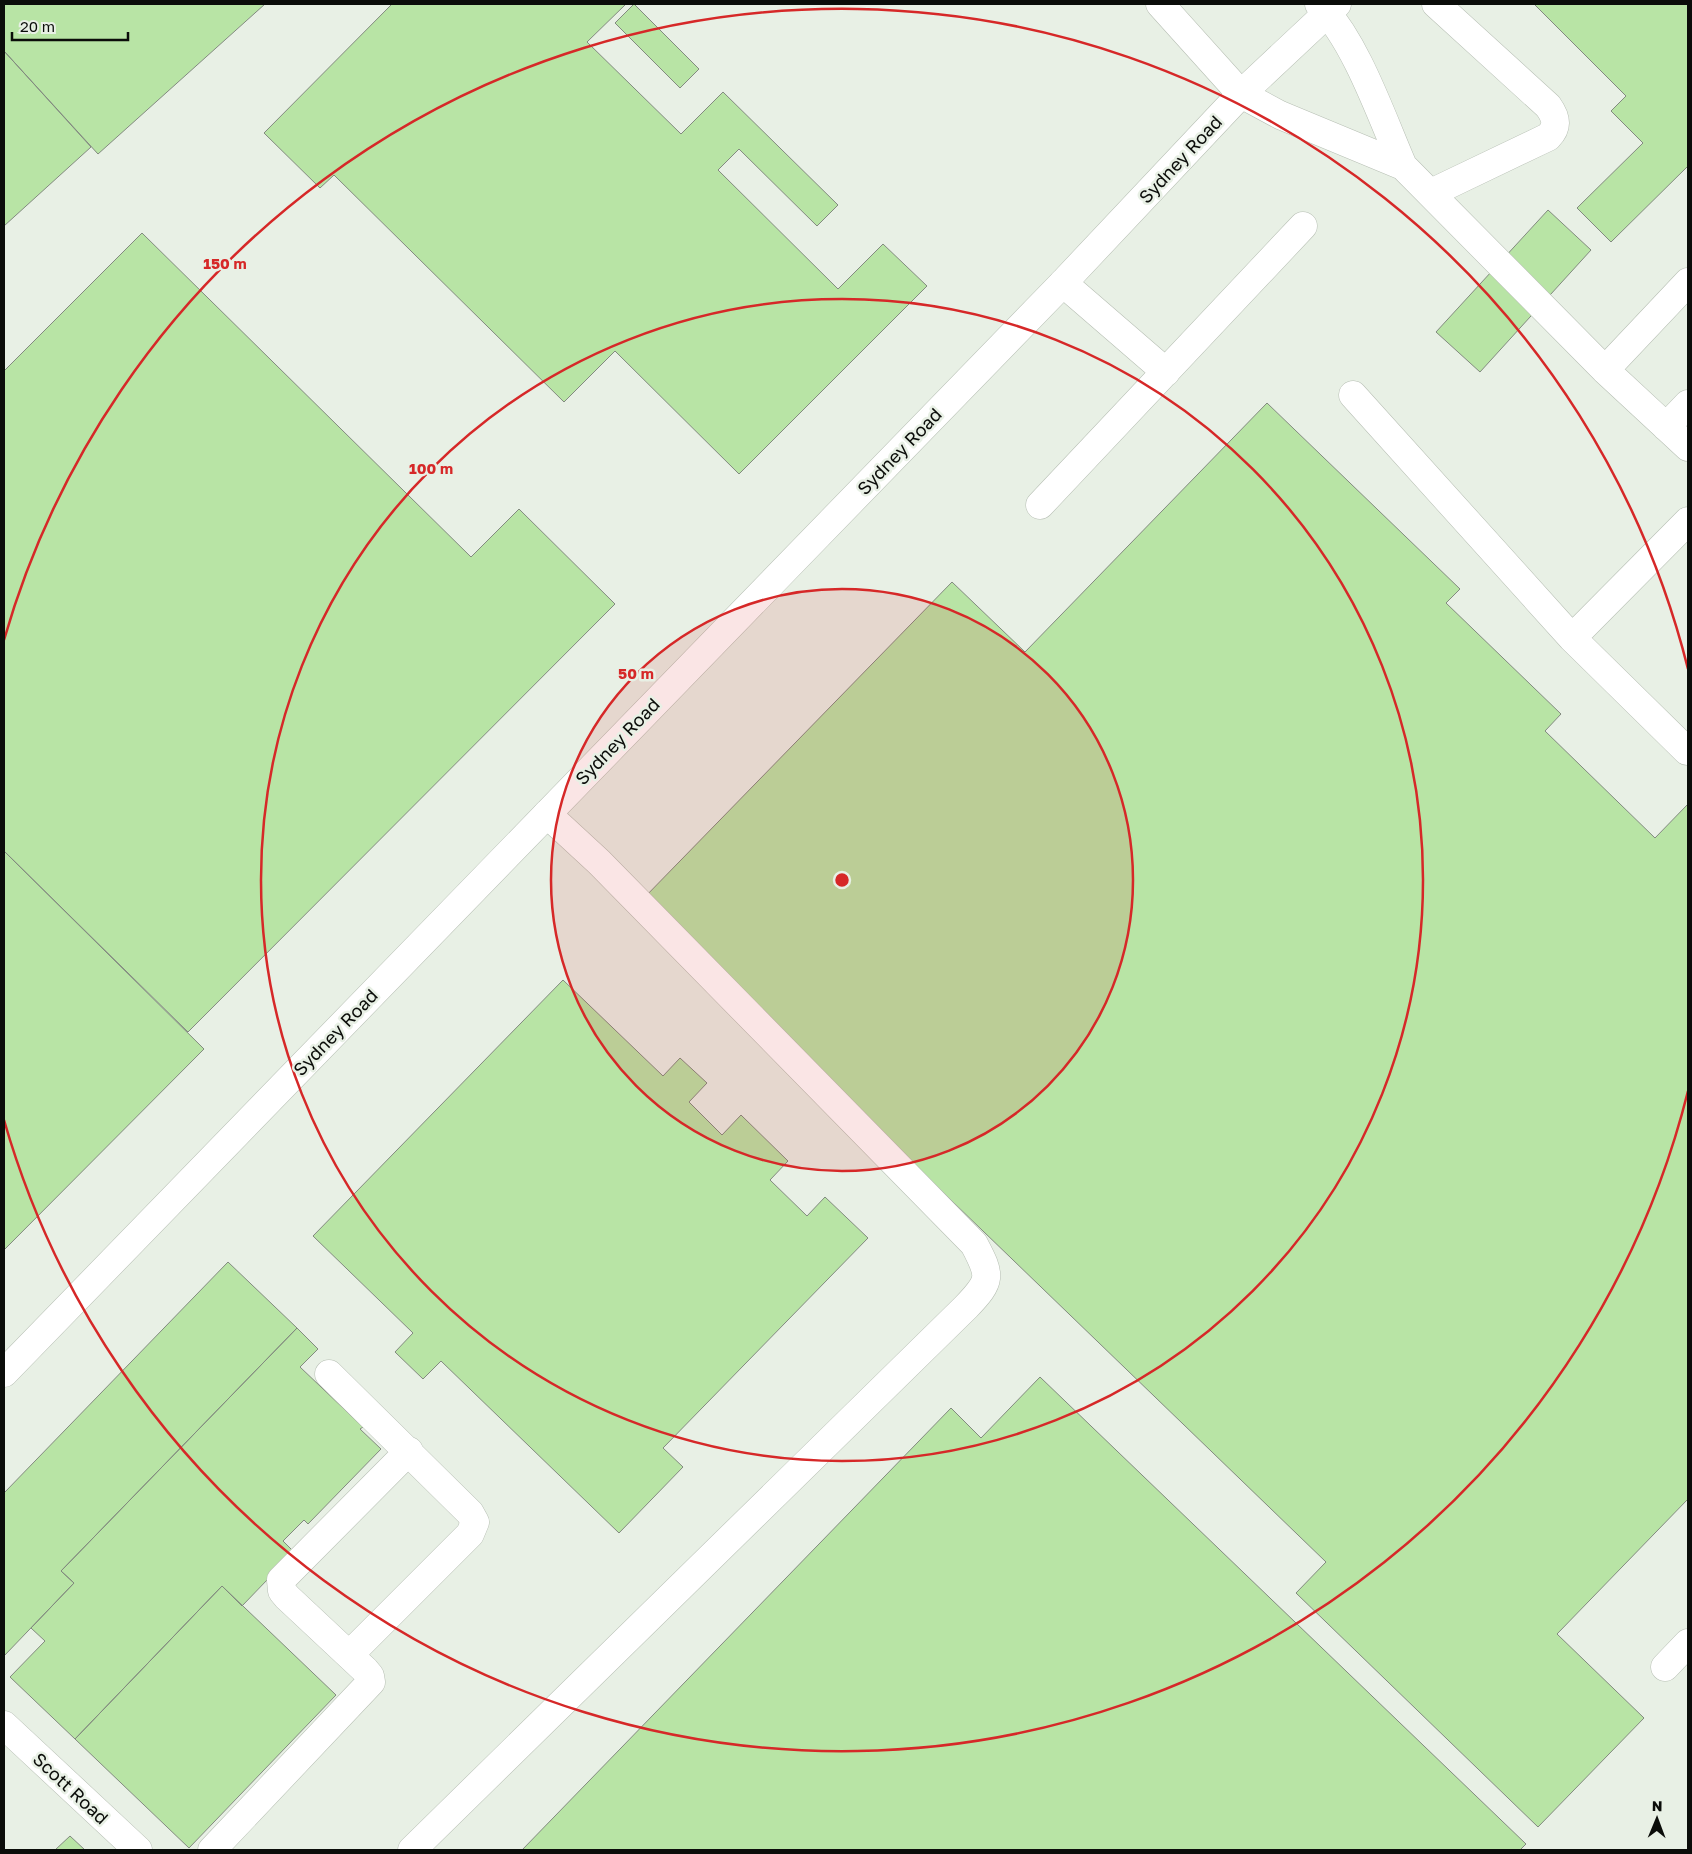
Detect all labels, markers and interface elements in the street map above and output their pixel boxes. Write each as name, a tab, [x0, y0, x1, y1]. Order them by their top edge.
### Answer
scale bar	[12, 10, 129, 42]
text: 20 m	[20, 17, 55, 35]
street label: Sydney Road	[1134, 111, 1226, 207]
text: 150 m	[203, 254, 247, 272]
street label: Sydney Road	[852, 403, 946, 499]
text: 100 m	[409, 459, 453, 477]
text: 50 m	[618, 664, 654, 682]
street label: Sydney Road	[570, 693, 664, 789]
centre of rings	[833, 871, 851, 889]
street label: Sydney Road	[288, 984, 382, 1080]
street label: Scott Road	[29, 1748, 113, 1828]
north arrow	[1632, 1794, 1682, 1844]
text: N	[1652, 1797, 1663, 1814]

